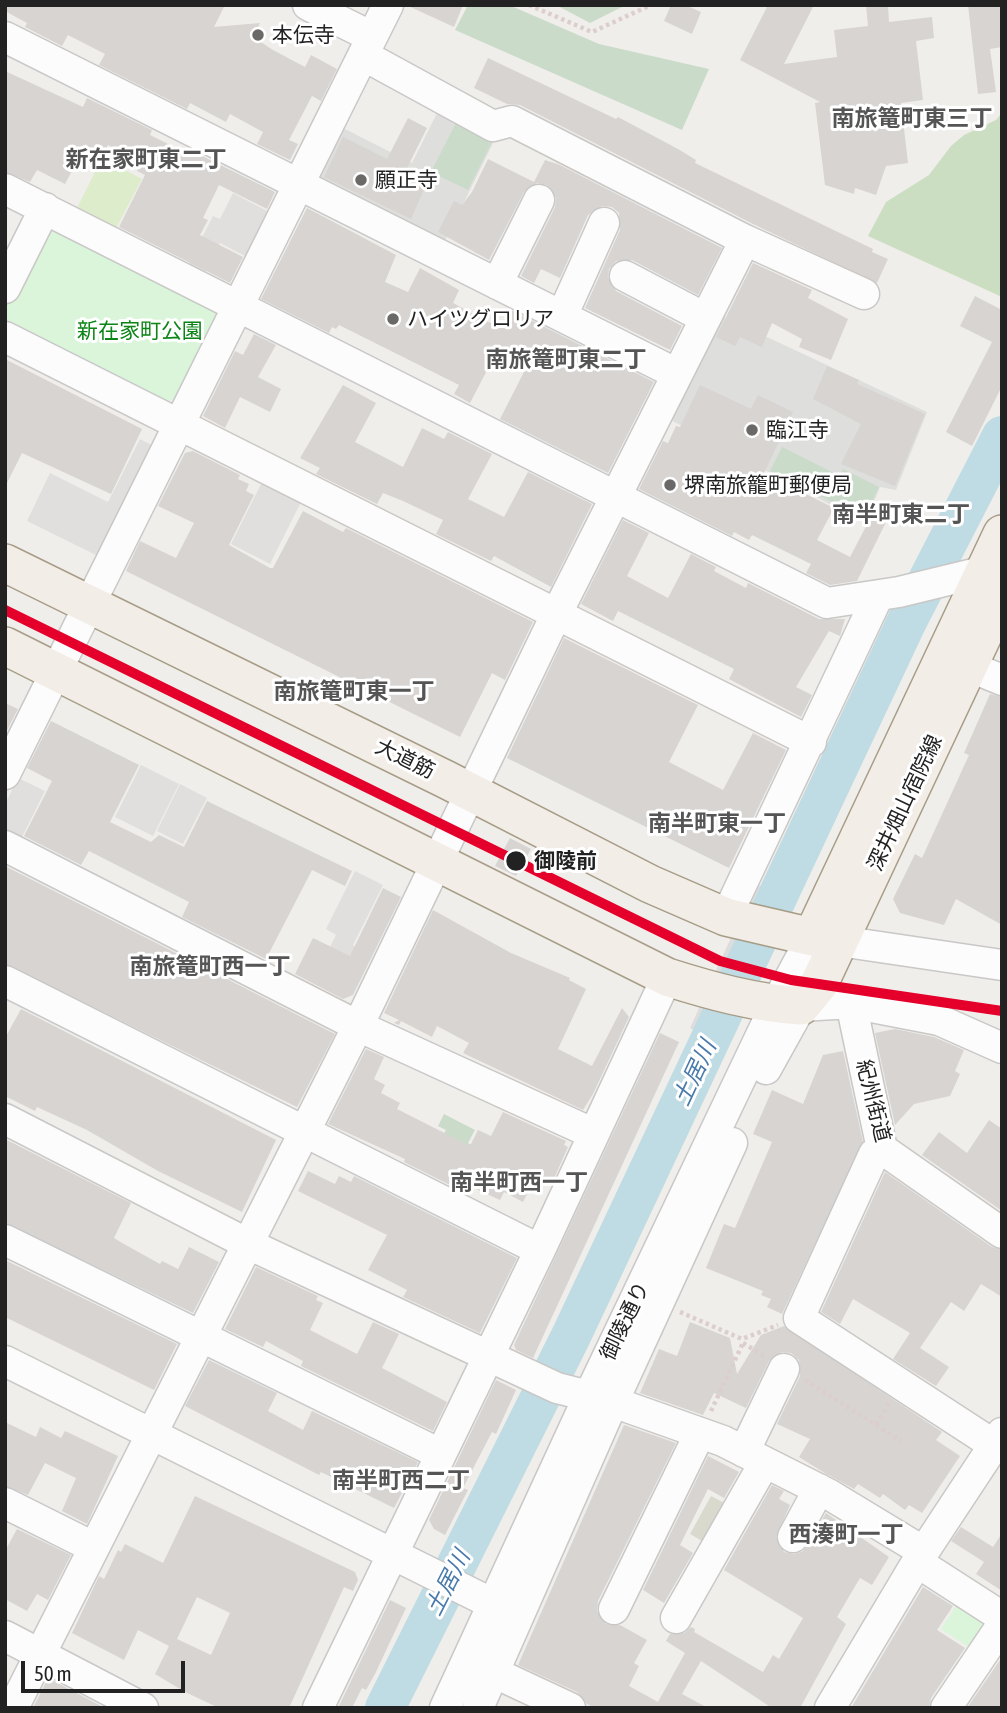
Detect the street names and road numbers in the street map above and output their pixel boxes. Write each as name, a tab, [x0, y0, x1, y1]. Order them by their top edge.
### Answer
street label: 深井畑山宿院線	[863, 731, 947, 875]
street label: 大道筋	[371, 734, 439, 784]
street label: 紀州街道	[851, 1057, 895, 1145]
street label: 御陵通り	[595, 1278, 655, 1364]

